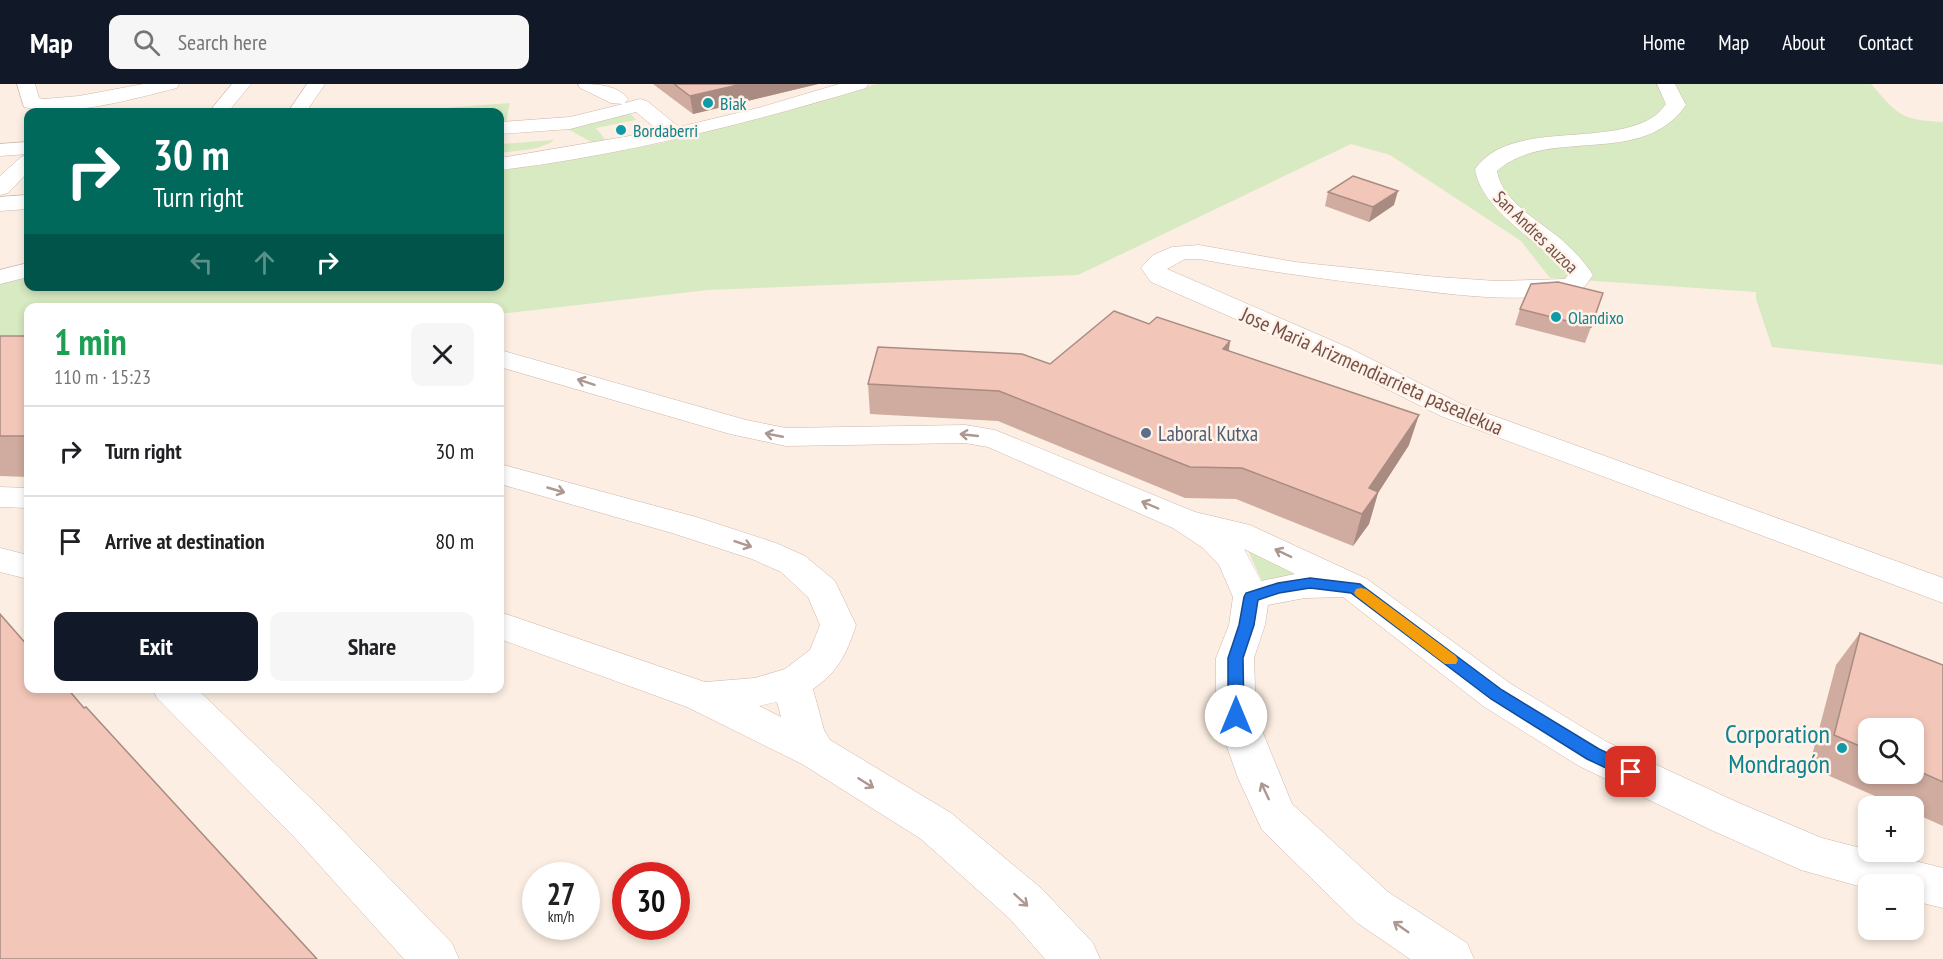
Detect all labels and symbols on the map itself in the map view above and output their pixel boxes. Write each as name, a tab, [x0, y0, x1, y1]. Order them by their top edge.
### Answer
place label: Biak	[720, 92, 747, 115]
marker: Biak	[701, 96, 715, 110]
place label: Bordaberri	[633, 119, 698, 142]
marker: Bordaberri	[614, 123, 628, 137]
street label: San Andres auzoa	[1489, 186, 1583, 278]
street label: Jose Maria Arizmendiarrieta pasealekua	[1236, 300, 1507, 441]
place label: Olandixo	[1568, 306, 1624, 329]
marker: Olandixo	[1549, 310, 1563, 324]
one-way arrow	[577, 376, 596, 387]
place label: Laboral Kutxa	[1158, 420, 1258, 447]
marker: Laboral Kutxa	[1139, 426, 1153, 440]
one-way arrow	[765, 429, 784, 440]
one-way arrow	[959, 429, 979, 440]
one-way arrow	[546, 485, 565, 496]
one-way arrow	[1141, 498, 1159, 509]
one-way arrow	[733, 539, 752, 550]
one-way arrow	[1275, 546, 1293, 558]
position arrow	[1204, 684, 1268, 748]
place label: Corporation Mondragón	[1725, 717, 1830, 780]
marker: Corporation Mondragón	[1835, 741, 1849, 755]
pin	[1605, 746, 1656, 797]
one-way arrow	[857, 777, 874, 789]
one-way arrow	[1258, 782, 1270, 800]
speed limit sign: 30	[612, 862, 690, 940]
one-way arrow	[1013, 893, 1028, 907]
one-way arrow	[1393, 921, 1409, 933]

